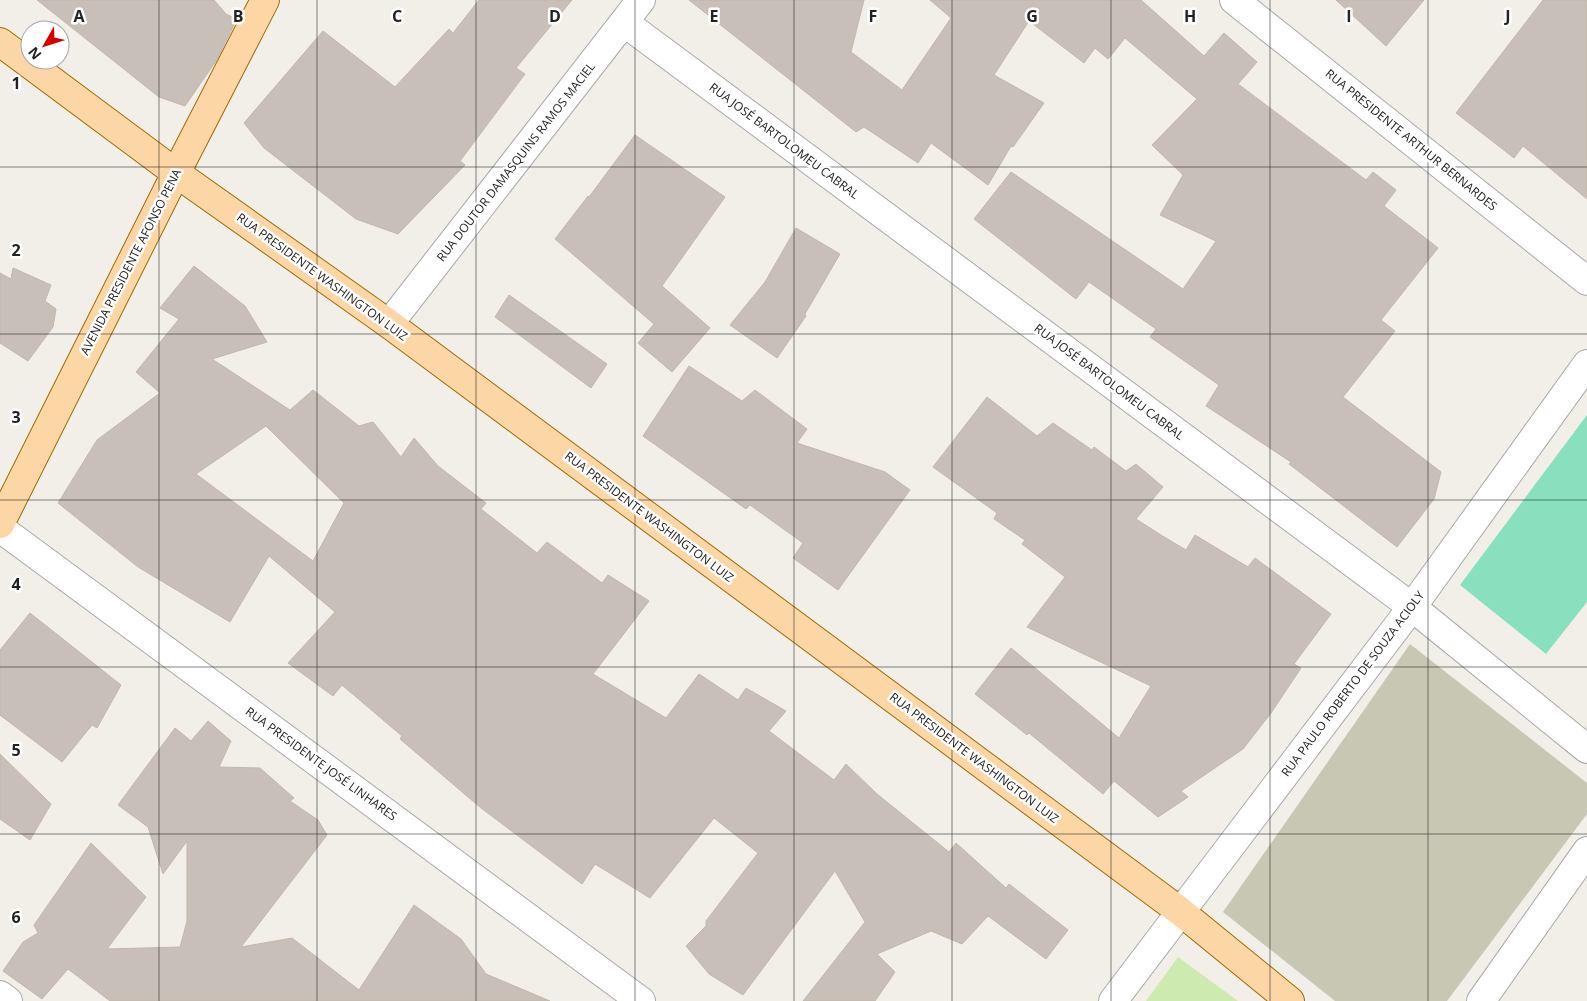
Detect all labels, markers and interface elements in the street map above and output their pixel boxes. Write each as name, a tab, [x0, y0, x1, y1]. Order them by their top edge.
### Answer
text: A	[73, 5, 85, 27]
text: B	[233, 5, 243, 27]
text: C	[392, 5, 402, 27]
text: D	[549, 5, 561, 27]
text: E	[710, 5, 719, 27]
text: F	[869, 5, 877, 27]
text: G	[1026, 5, 1038, 27]
text: H	[1184, 5, 1196, 27]
text: I	[1346, 5, 1352, 27]
text: J	[1503, 5, 1511, 27]
north arrow	[20, 20, 70, 70]
text: N	[24, 43, 45, 64]
street label: RUA DOUTOR DAMASQUINS RAMOS MACIEL	[432, 59, 599, 265]
street label: RUA PRESIDENTE ARTHUR BERNARDES	[1322, 65, 1501, 214]
text: 1	[11, 72, 21, 94]
street label: RUA JOSÉ BARTOLOMEU CABRAL	[706, 79, 863, 203]
street label: AVENIDA PRESIDENTE AFONSO PENA	[76, 165, 185, 358]
street label: RUA PRESIDENTE WASHINGTON LUIZ	[233, 209, 411, 345]
text: 2	[11, 239, 21, 261]
street label: RUA JOSÉ BARTOLOMEU CABRAL	[1031, 320, 1188, 444]
text: 3	[11, 406, 21, 428]
street label: RUA PRESIDENTE WASHINGTON LUIZ	[561, 447, 737, 586]
text: 4	[11, 573, 21, 595]
street label: RUA PAULO ROBERTO DE SOUZA ACIOLY	[1277, 587, 1428, 780]
street label: RUA PRESIDENTE WASHINGTON LUIZ	[886, 688, 1062, 827]
street label: RUA PRESIDENTE JOSÉ LINHARES	[242, 703, 401, 824]
text: 5	[11, 739, 21, 761]
text: 6	[11, 906, 21, 928]

